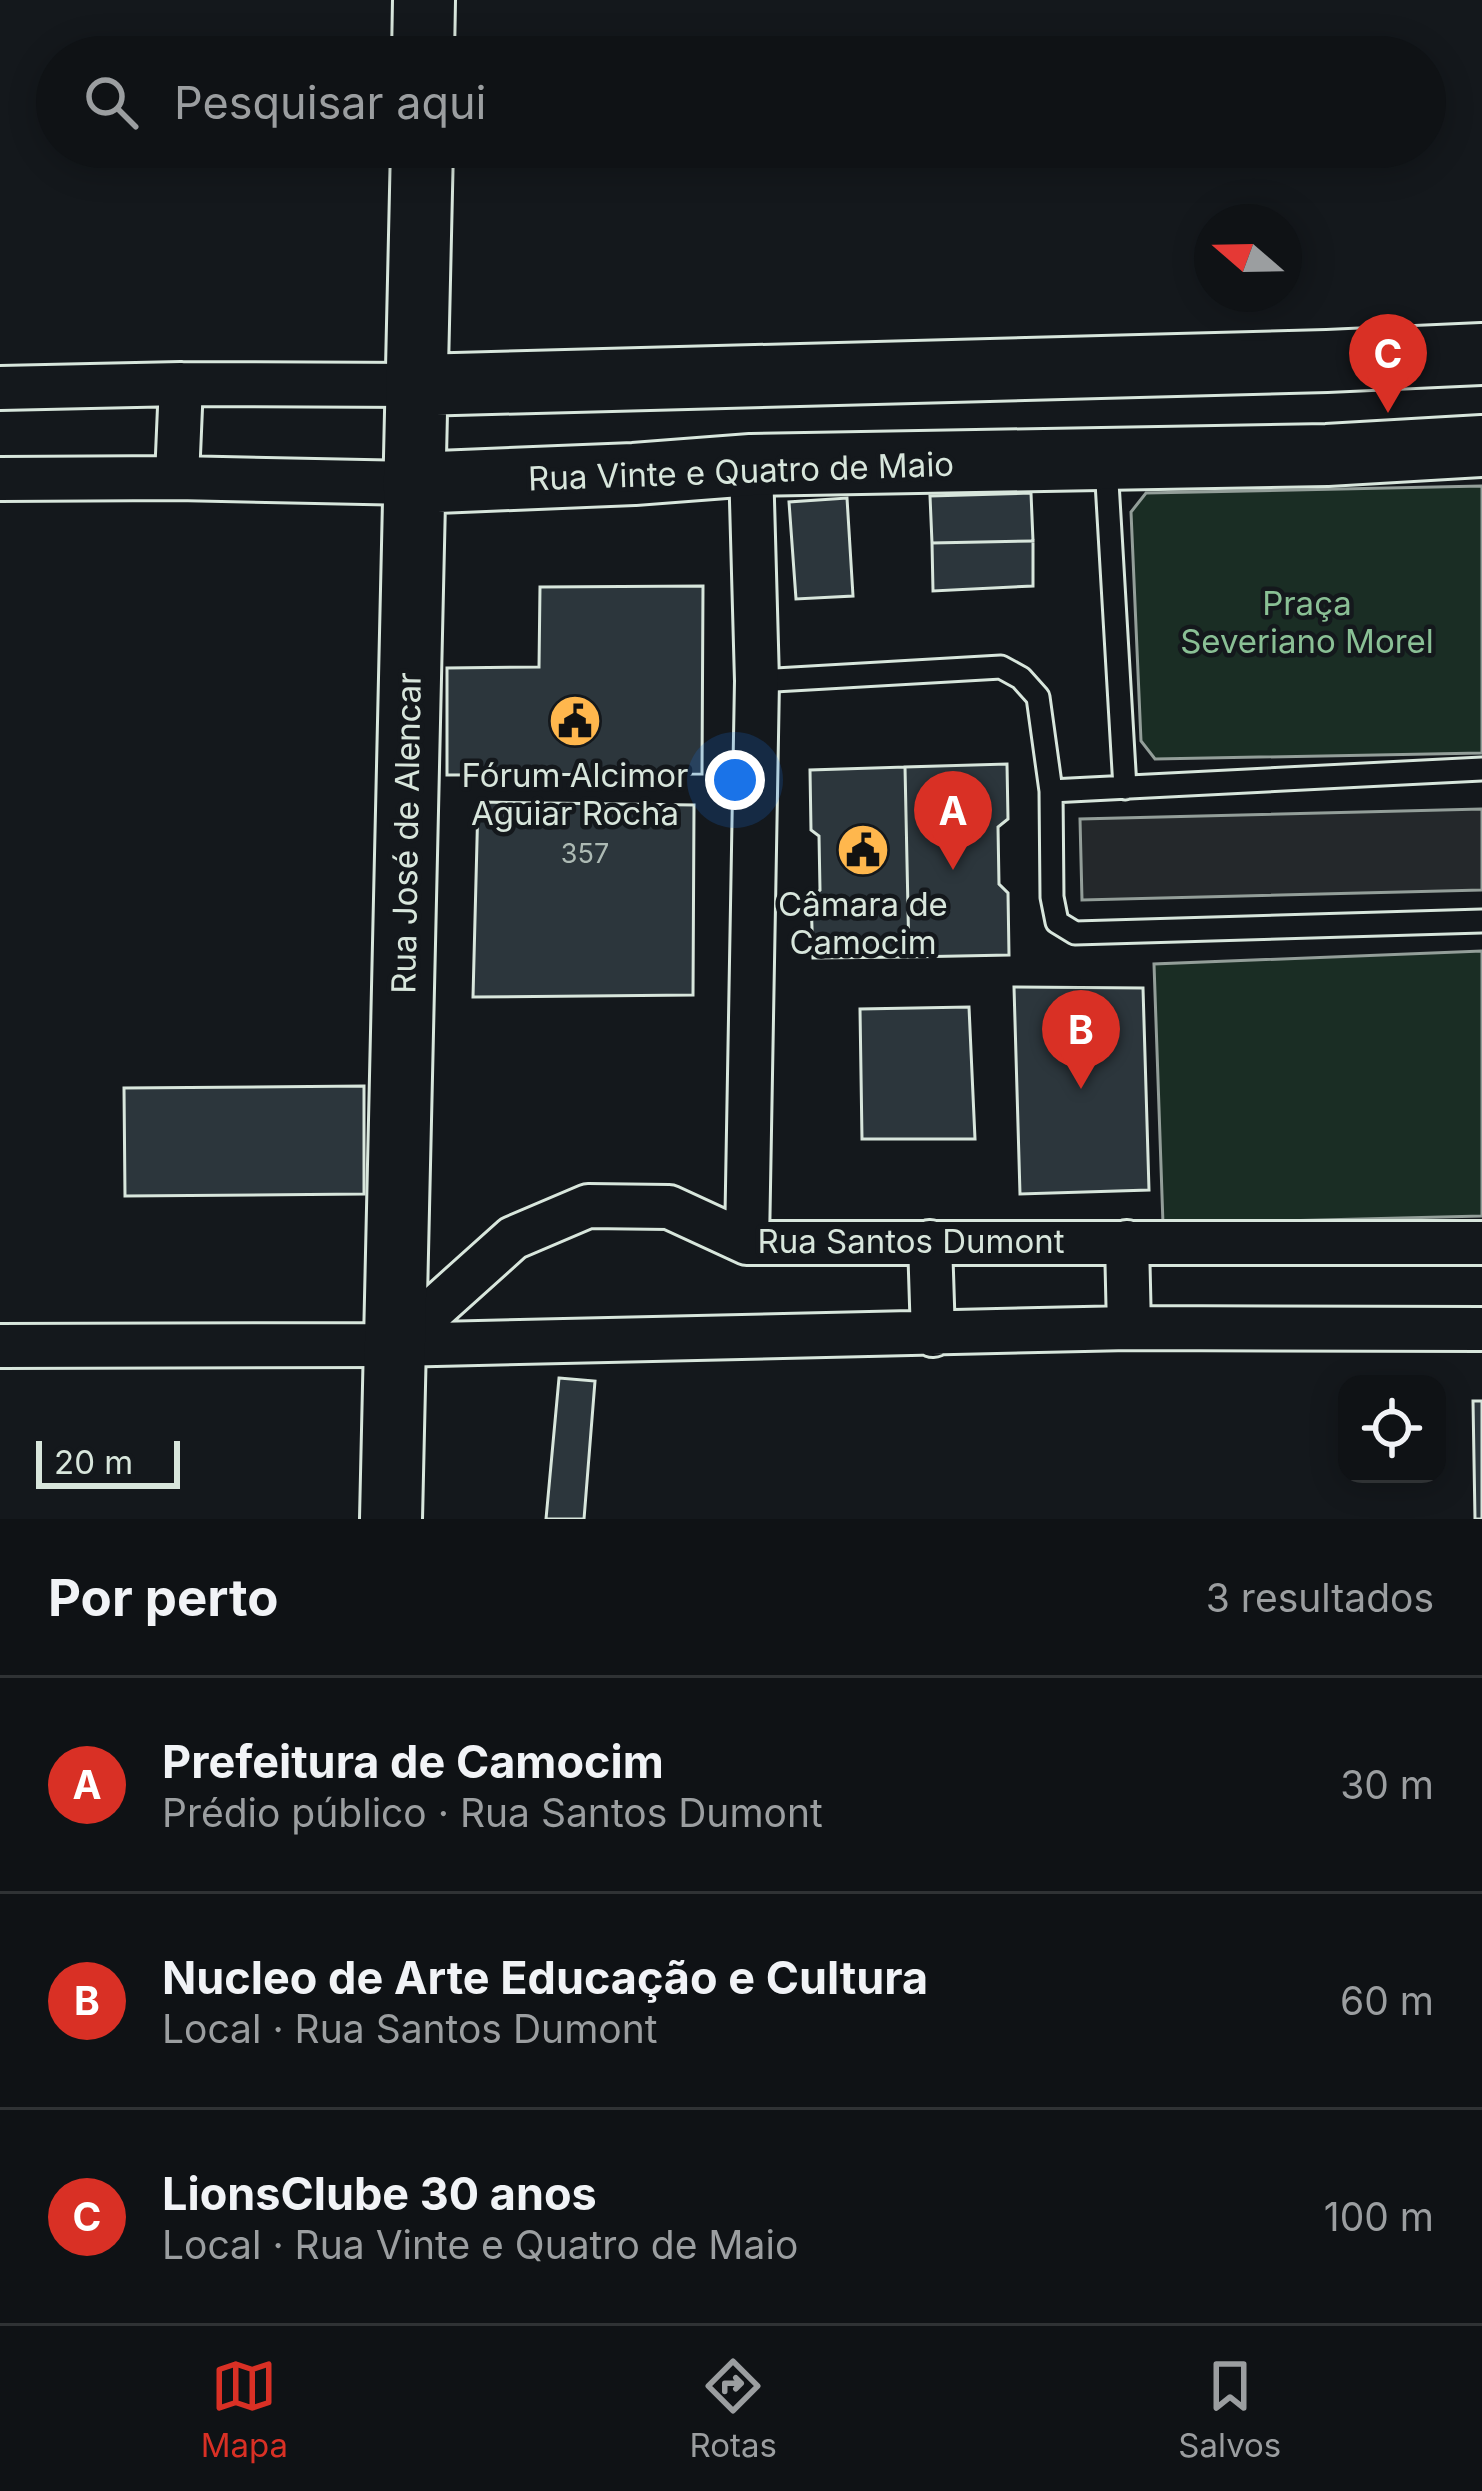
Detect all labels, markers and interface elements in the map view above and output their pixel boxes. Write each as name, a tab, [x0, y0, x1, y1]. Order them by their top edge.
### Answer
search box	[36, 36, 1446, 168]
icon: search	[78, 69, 144, 135]
text: Pesquisar aqui	[174, 75, 487, 130]
north arrow	[1194, 204, 1302, 312]
pin: C	[1349, 314, 1427, 413]
street label: Rua Vinte e Quatro de Maio	[527, 444, 955, 498]
park label: Praça Severiano Morel	[1180, 583, 1434, 661]
street label: Rua José de Alencar	[383, 672, 429, 994]
public building icon: Fórum Alcimor Aguiar Rocha	[547, 693, 603, 749]
your location	[705, 750, 765, 810]
place label: Fórum Alcimor Aguiar Rocha	[462, 755, 688, 833]
pin: A	[914, 771, 992, 870]
public building icon: Câmara de Camocim	[835, 822, 891, 878]
house number: 357	[561, 837, 609, 870]
place label: Câmara de Camocim	[778, 884, 948, 962]
pin: B	[1042, 990, 1120, 1089]
street label: Rua Santos Dumont	[757, 1221, 1065, 1261]
map controls	[1338, 1375, 1446, 1483]
button: locate	[1338, 1375, 1446, 1483]
scale bar	[36, 1435, 180, 1488]
text: 20 m	[54, 1442, 133, 1482]
text: Por perto	[48, 1567, 279, 1628]
text: 3 resultados	[1206, 1574, 1434, 1621]
text: Prefeitura de Camocim	[162, 1734, 664, 1789]
text: A	[72, 1761, 102, 1808]
text: 30 m	[1340, 1761, 1434, 1808]
text: Prédio público · Rua Santos Dumont	[162, 1789, 823, 1836]
text: Nucleo de Arte Educação e Cultura	[162, 1950, 928, 2005]
text: B	[74, 1977, 100, 2024]
text: 60 m	[1340, 1977, 1434, 2024]
text: Local · Rua Santos Dumont	[162, 2005, 657, 2052]
text: LionsClube 30 anos	[162, 2166, 597, 2221]
text: C	[73, 2193, 101, 2240]
text: 100 m	[1324, 2193, 1434, 2240]
text: Local · Rua Vinte e Quatro de Maio	[162, 2221, 798, 2268]
tab: Mapa	[201, 2353, 288, 2465]
tab: Rotas	[689, 2353, 777, 2465]
tab: Salvos	[1178, 2353, 1281, 2465]

